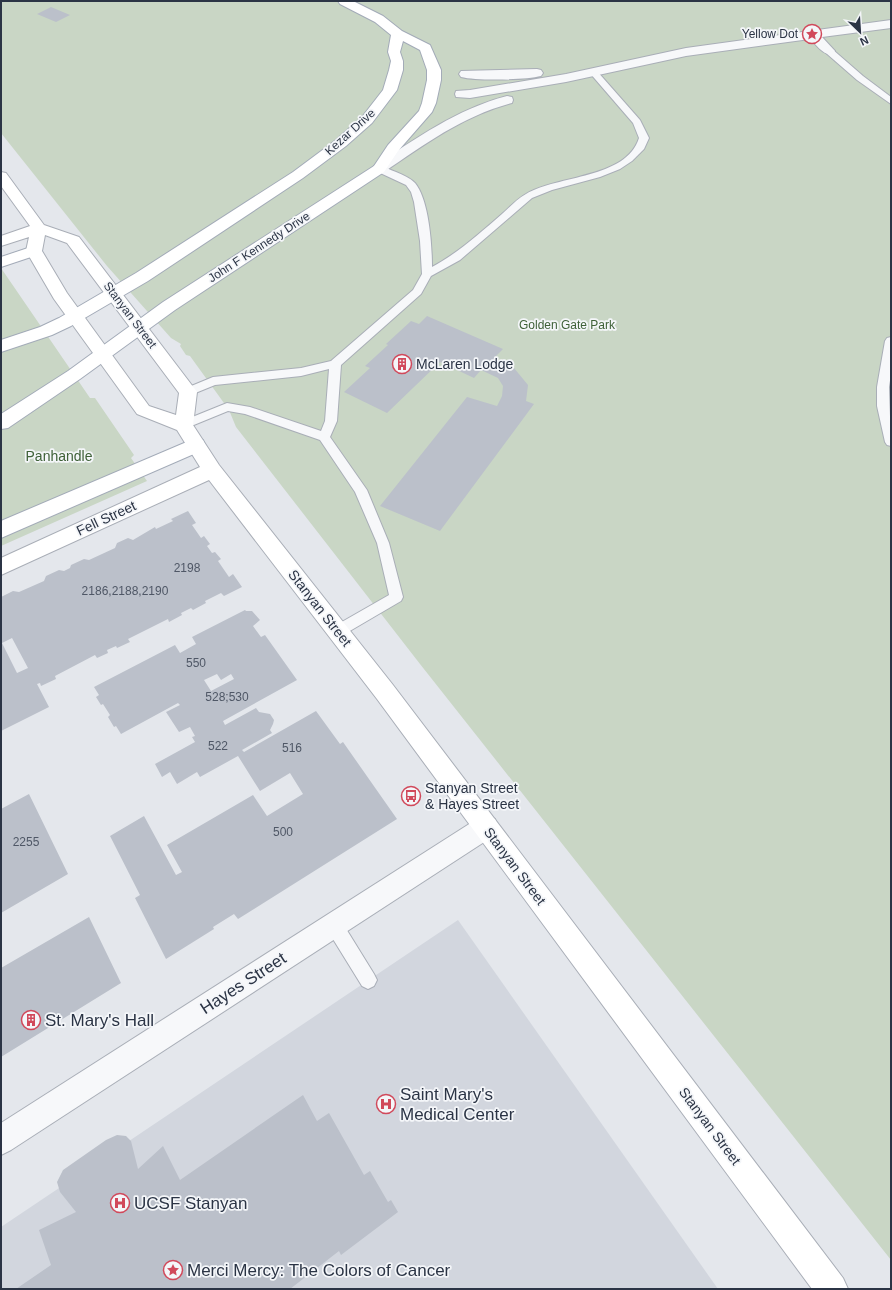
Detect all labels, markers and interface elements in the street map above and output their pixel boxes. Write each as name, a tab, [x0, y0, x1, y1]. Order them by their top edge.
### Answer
north arrow	[840, 12, 880, 52]
place icon: Yellow Dot	[801, 23, 823, 45]
place label: Yellow Dot	[742, 27, 799, 41]
text: N	[858, 34, 870, 48]
street label: Kezar Drive	[322, 106, 378, 158]
street label: John F Kennedy Drive	[205, 209, 313, 285]
street label: Stanyan Street	[101, 279, 160, 351]
park label: Golden Gate Park	[519, 318, 616, 332]
building icon: McLaren Lodge	[391, 353, 413, 375]
place label: McLaren Lodge	[416, 356, 514, 372]
park label: Panhandle	[26, 448, 93, 464]
street label: Fell Street	[74, 497, 138, 539]
house number: 2198	[174, 561, 201, 575]
street label: Stanyan Street	[285, 567, 355, 649]
house number: 2186,2188,2190	[82, 584, 169, 598]
house number: 550	[186, 656, 206, 670]
house number: 528;530	[205, 690, 249, 704]
house number: 522	[208, 739, 228, 753]
house number: 516	[282, 741, 302, 755]
place label: Stanyan Street & Hayes Street	[425, 780, 519, 812]
bus stop icon: Stanyan Street & Hayes Street	[400, 785, 422, 807]
street label: Stanyan Street	[481, 824, 549, 908]
house number: 500	[273, 825, 293, 839]
house number: 2255	[13, 835, 40, 849]
street label: Hayes Street	[197, 949, 290, 1018]
building icon: St. Mary's Hall	[20, 1009, 42, 1031]
place label: St. Mary's Hall	[45, 1011, 154, 1030]
street label: Stanyan Street	[676, 1084, 744, 1168]
place label: Saint Mary's Medical Center	[400, 1085, 515, 1124]
hospital icon: Saint Mary's Medical Center	[375, 1093, 397, 1115]
hospital icon: UCSF Stanyan	[109, 1192, 131, 1214]
place label: UCSF Stanyan	[134, 1194, 247, 1213]
place icon: Merci Mercy: The Colors of Cancer	[162, 1259, 184, 1281]
place label: Merci Mercy: The Colors of Cancer	[187, 1261, 451, 1280]

